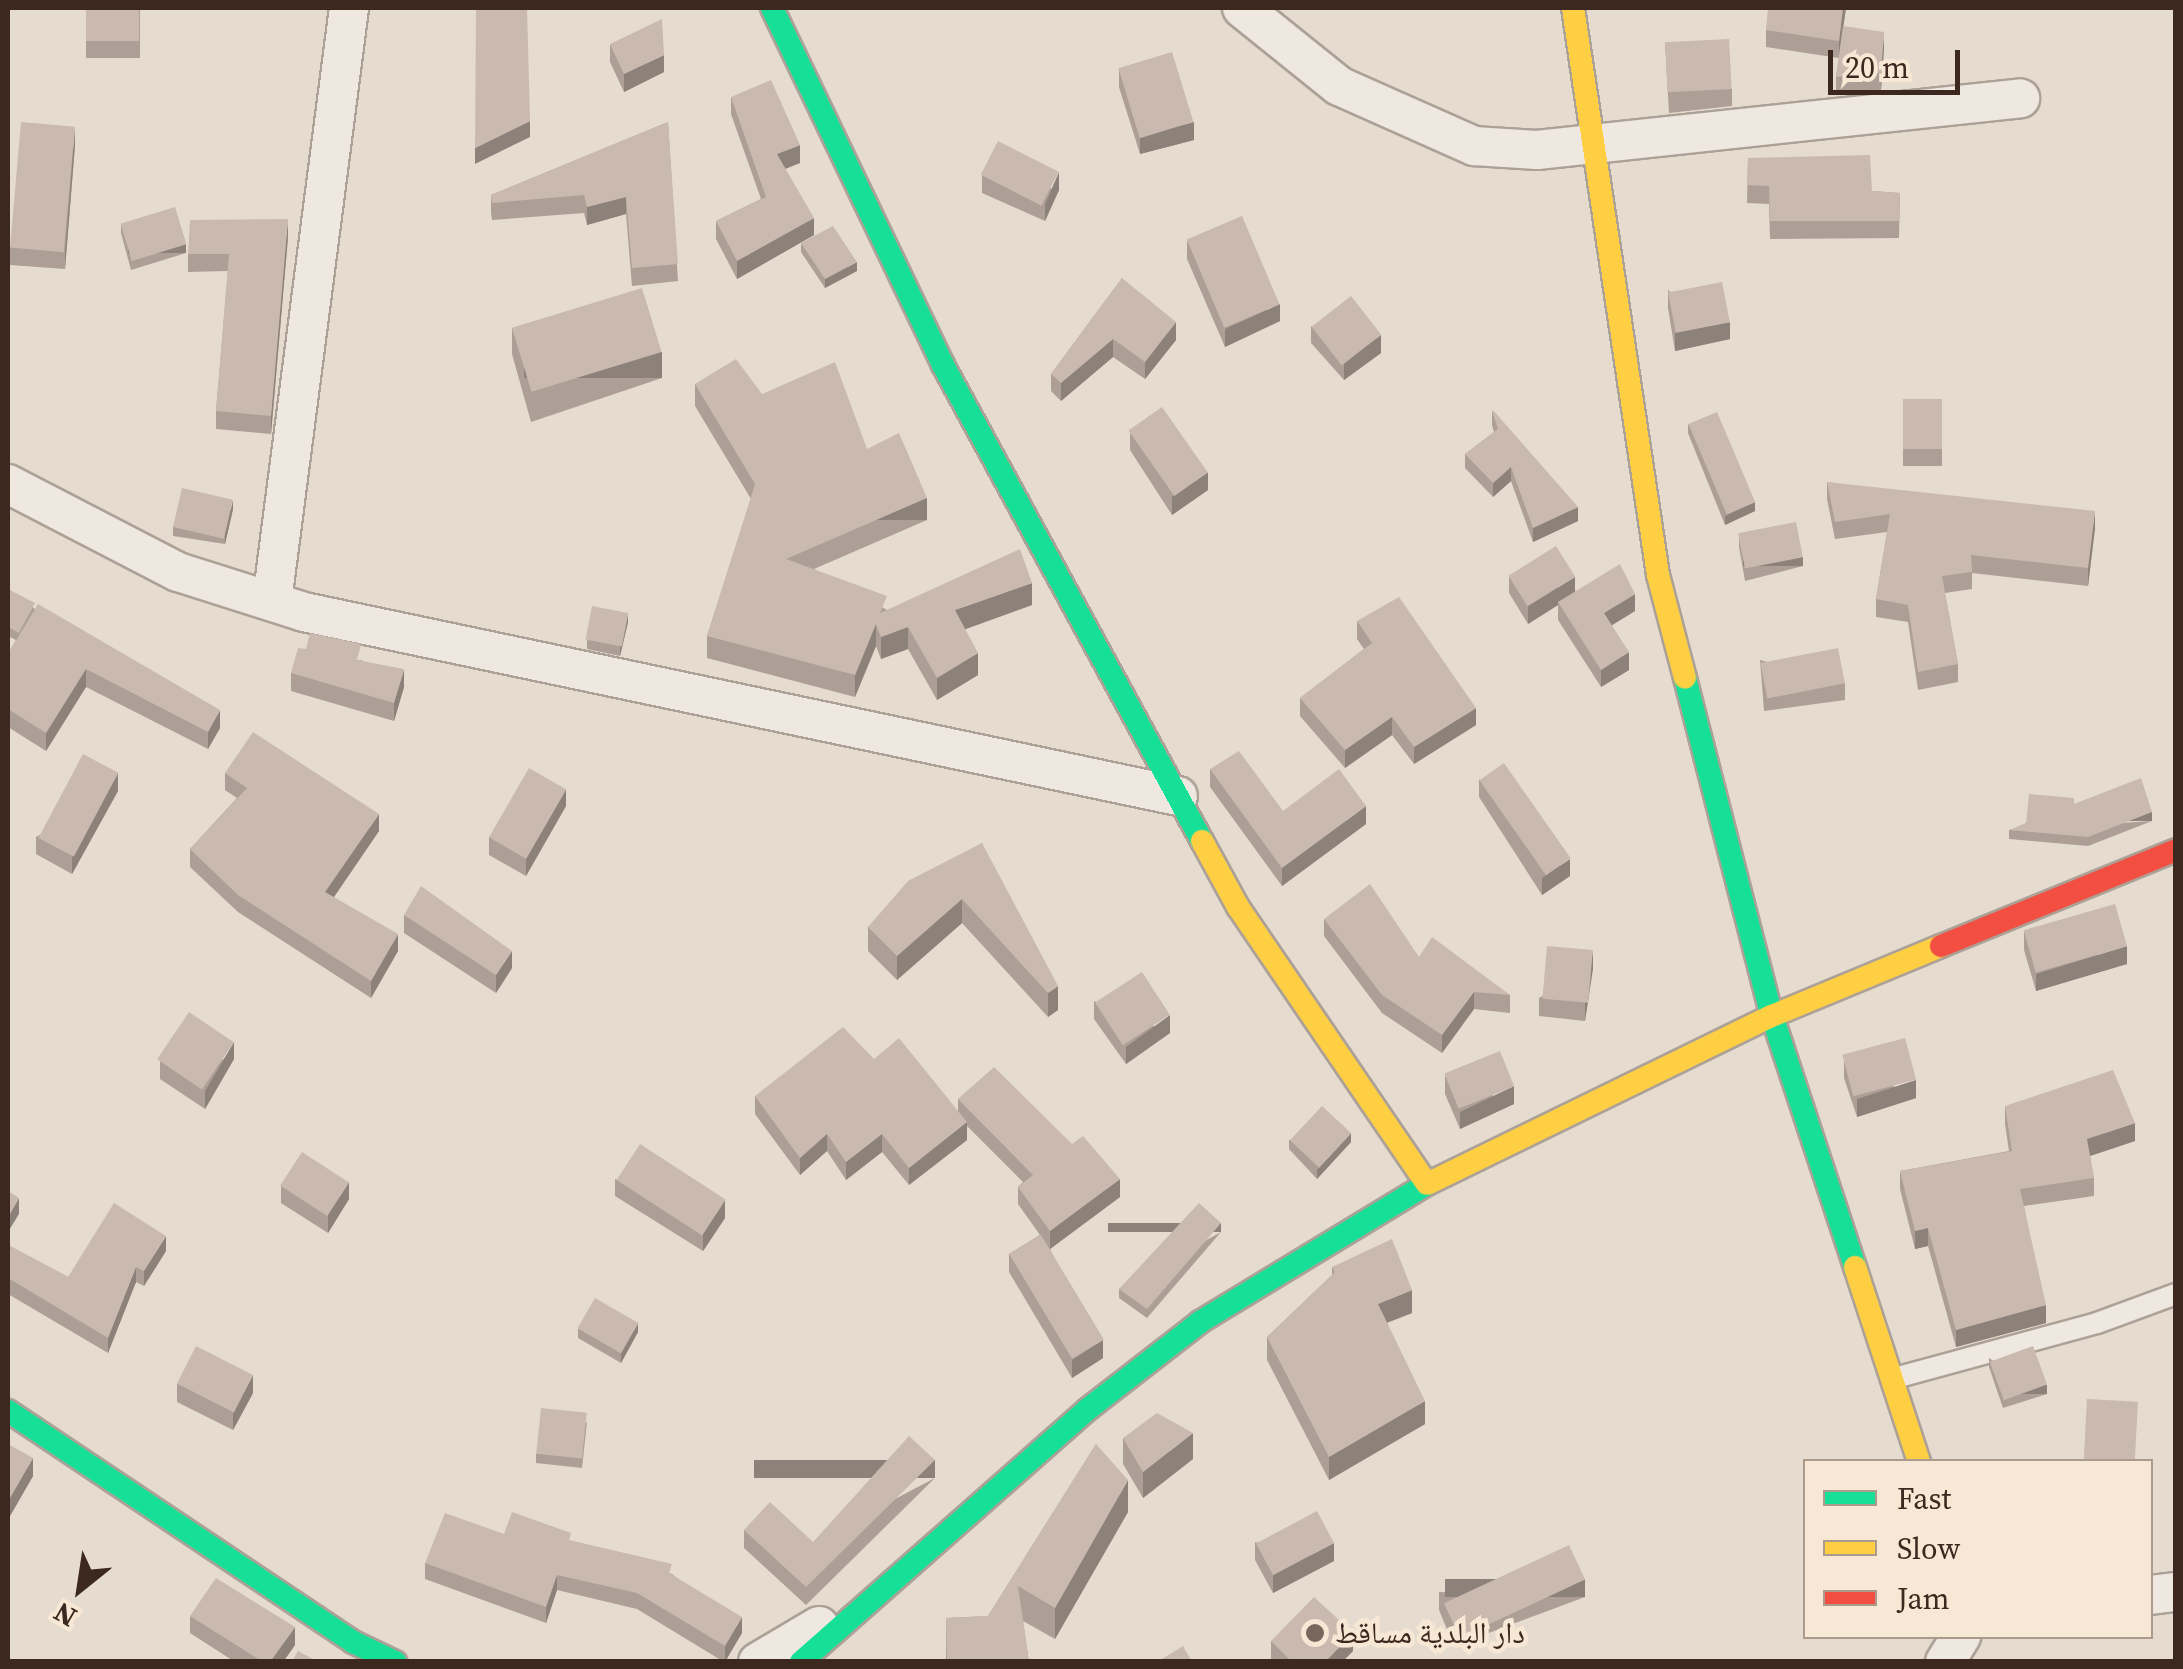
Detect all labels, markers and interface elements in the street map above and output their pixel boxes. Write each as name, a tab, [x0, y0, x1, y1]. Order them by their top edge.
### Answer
scale bar	[1833, 30, 1966, 92]
text: 20 m	[1845, 47, 1909, 88]
legend	[1803, 1459, 2153, 1639]
text: Fast	[1897, 1478, 1951, 1519]
text: Slow	[1897, 1528, 1960, 1569]
north arrow	[30, 1539, 130, 1639]
text: Jam	[1897, 1578, 1950, 1619]
text: N	[47, 1593, 83, 1637]
place label: دار البلدية مساقط	[1335, 1615, 1525, 1651]
marker: دار البلدية مساقط	[1304, 1622, 1326, 1644]

